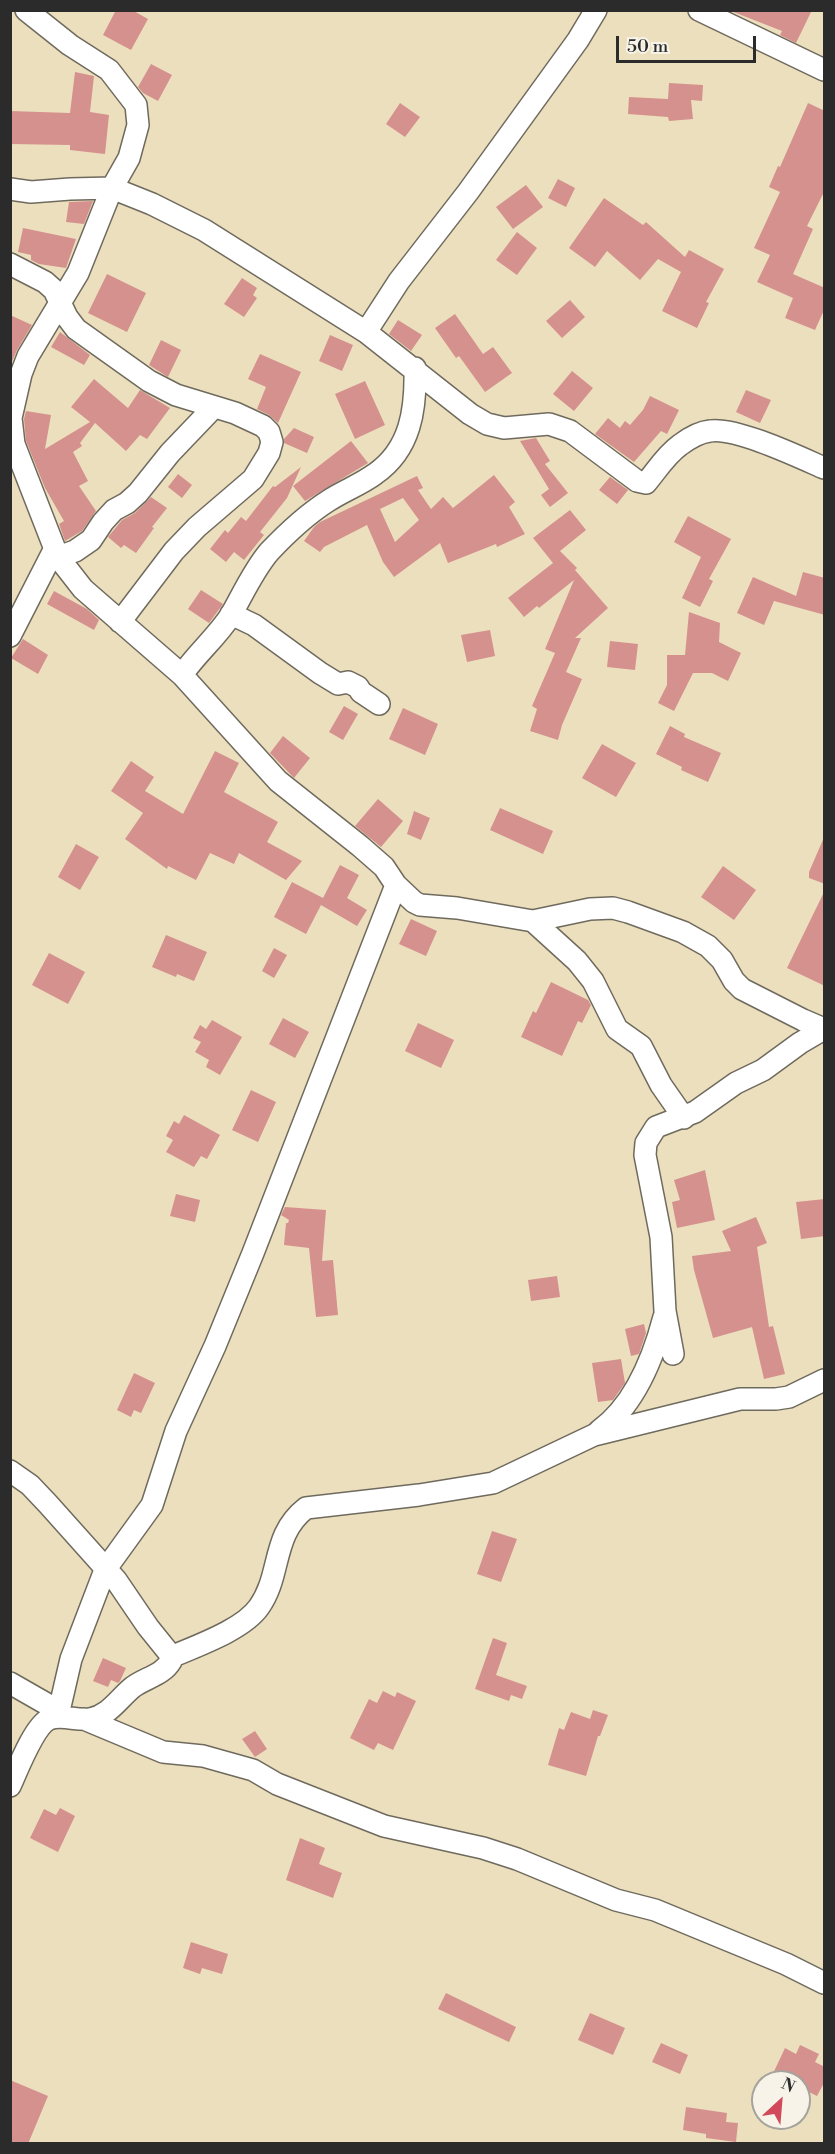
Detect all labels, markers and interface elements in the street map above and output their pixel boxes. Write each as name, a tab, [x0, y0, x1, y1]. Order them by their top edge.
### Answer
scale bar	[619, 24, 758, 62]
text: 50 m	[627, 35, 668, 58]
north arrow	[751, 2070, 811, 2130]
text: N	[778, 2074, 798, 2097]

